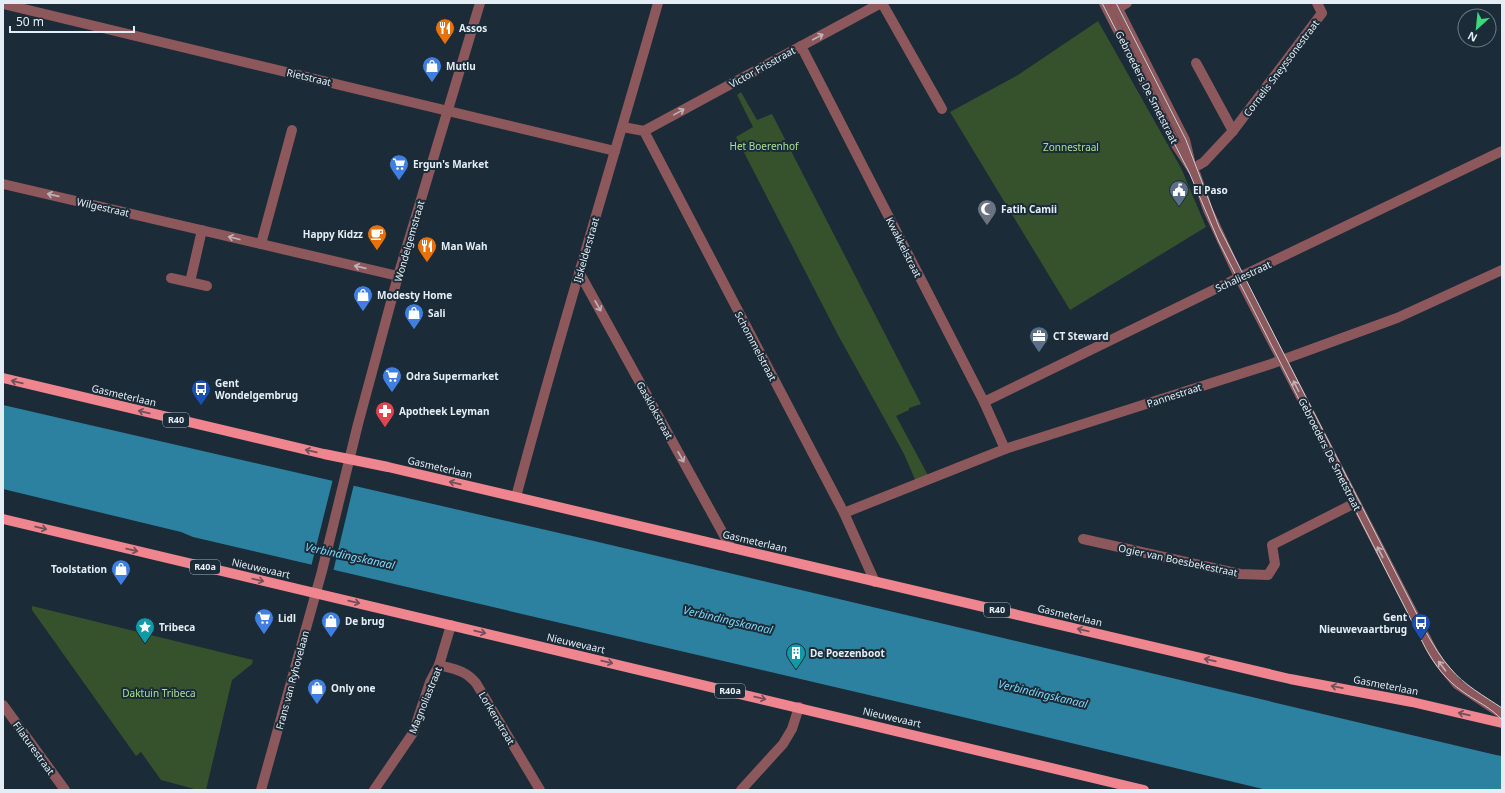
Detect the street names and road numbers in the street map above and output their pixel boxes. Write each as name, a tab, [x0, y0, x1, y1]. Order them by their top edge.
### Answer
street label: Cornelis Sneyssonestraat	[1240, 16, 1322, 119]
street label: Gebroeders De Smetstraat	[1112, 28, 1182, 146]
street label: Victor Frisstraat	[726, 43, 798, 91]
street label: Rietstraat	[285, 65, 333, 89]
street label: Wilgestraat	[75, 194, 131, 220]
street label: Wondelgemstraat	[391, 198, 427, 283]
street label: IJskelderstraat	[570, 215, 602, 284]
street label: Kwakkelstraat	[883, 215, 925, 280]
street label: Schaliestraat	[1213, 257, 1274, 295]
street label: Schommelstraat	[732, 309, 780, 383]
street label: Gasklokstraat	[633, 379, 677, 442]
street label: Pannestraat	[1145, 379, 1204, 410]
street label: Gasmeterlaan	[90, 381, 158, 409]
street label: Gebroeders De Smetstraat	[1295, 395, 1365, 513]
road number: R40	[163, 413, 189, 427]
street label: Gasmeterlaan	[406, 453, 474, 481]
street label: Gasmeterlaan	[721, 527, 789, 555]
street label: Ogier van Boesbekestraat	[1117, 541, 1239, 580]
street label: Nieuwevaart	[231, 555, 292, 582]
road number: R40a	[190, 560, 220, 574]
street label: Gasmeterlaan	[1036, 601, 1104, 629]
road number: R40	[984, 603, 1010, 617]
street label: Frans van Ryhovelaan	[272, 629, 312, 731]
street label: Nieuwevaart	[546, 630, 607, 657]
street label: Magnoliastraat	[405, 664, 445, 736]
street label: Gasmeterlaan	[1352, 672, 1420, 698]
road number: R40a	[715, 684, 745, 698]
street label: Lorkenstraat	[476, 689, 519, 748]
street label: Nieuwevaart	[862, 704, 923, 731]
street label: Filaturestraat	[10, 719, 58, 778]

